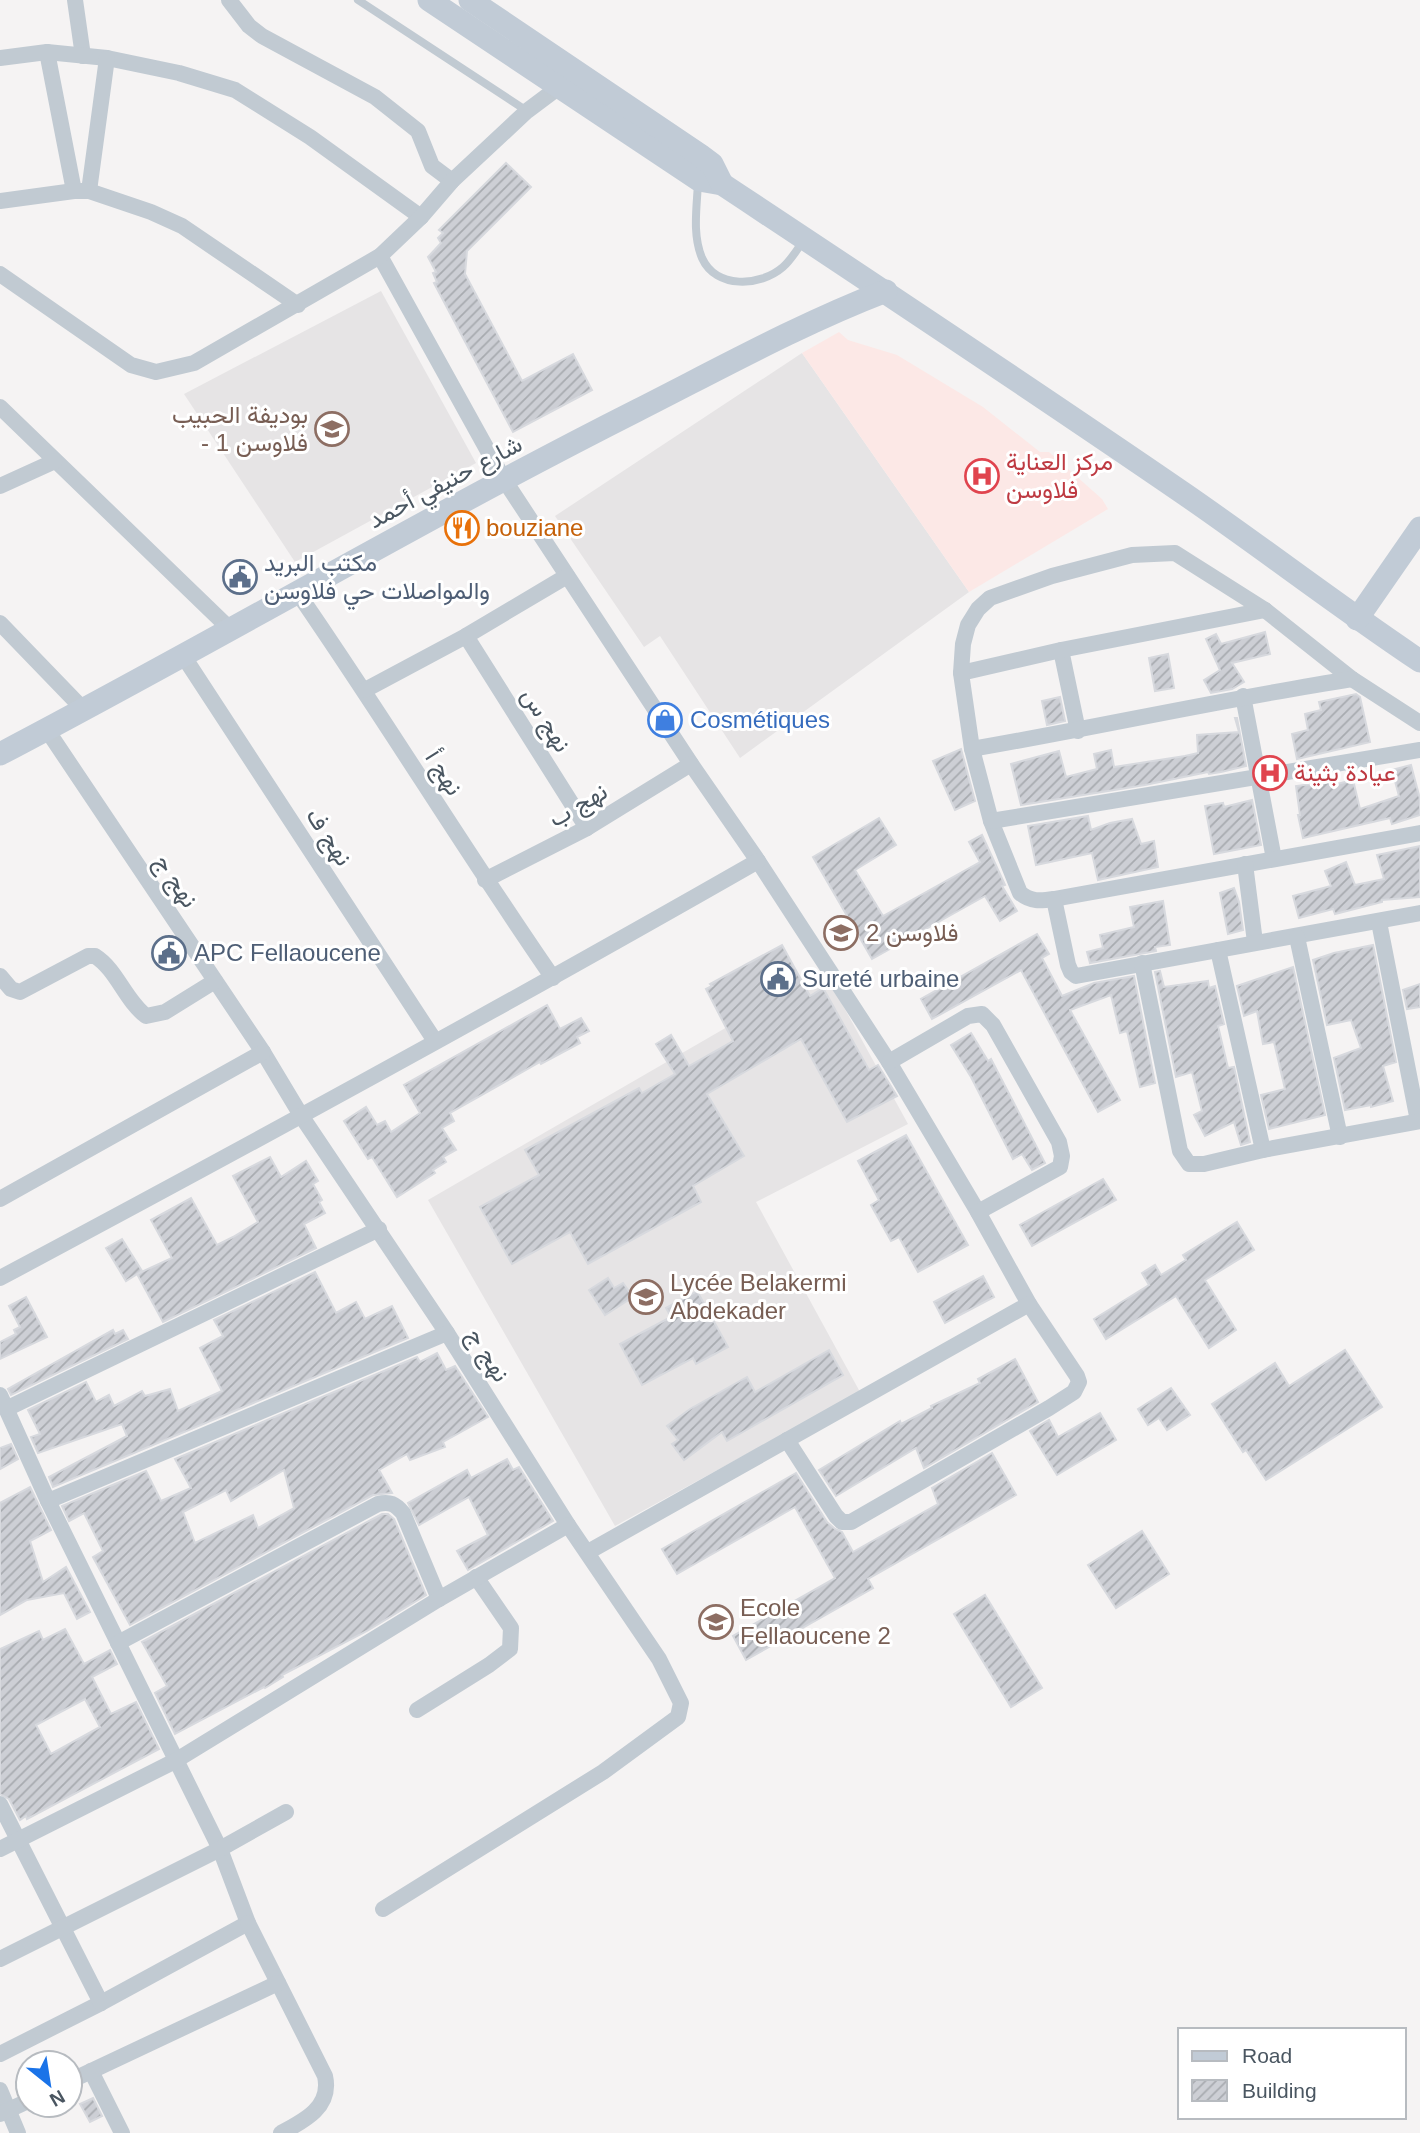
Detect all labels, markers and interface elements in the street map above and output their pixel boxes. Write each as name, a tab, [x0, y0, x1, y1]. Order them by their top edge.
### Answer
place label: بوديفة الحبيب - فلاوسن 1	[172, 401, 308, 458]
school or university icon: بوديفة الحبيب - فلاوسن 1	[313, 410, 351, 448]
street label: شارع حنيفي أحمد	[363, 430, 529, 539]
place label: مركز العناية فلاوسن	[1006, 448, 1113, 505]
hospital icon: مركز العناية فلاوسن	[963, 457, 1001, 495]
restaurant icon: bouziane	[443, 509, 481, 547]
place label: bouziane	[486, 514, 583, 541]
place label: مكتب البريد والمواصلات حي فلاوسن	[264, 549, 490, 610]
public building icon: مكتب البريد والمواصلات حي فلاوسن	[221, 558, 259, 596]
street label: نهج س	[513, 683, 577, 759]
shop icon: Cosmétiques	[646, 701, 684, 739]
place label: Cosmétiques	[690, 706, 830, 733]
street label: نهج أ	[417, 745, 468, 802]
hospital icon: عيادة بثينة	[1251, 754, 1289, 792]
place label: عيادة بثينة	[1294, 759, 1396, 787]
street label: نهج ب	[544, 777, 614, 835]
street label: نهج ف	[298, 803, 358, 873]
street label: نهج ج	[146, 849, 204, 915]
school or university icon: فلاوسن 2	[822, 914, 860, 952]
place label: فلاوسن 2	[866, 919, 958, 948]
public building icon: APC Fellaoucene	[150, 934, 188, 972]
place label: APC Fellaoucene	[194, 939, 381, 966]
public building icon: Sureté urbaine	[759, 960, 797, 998]
place label: Sureté urbaine	[802, 965, 959, 992]
place label: Lycée Belakermi Abdekader	[670, 1269, 847, 1324]
school or university icon: Lycée Belakermi Abdekader	[627, 1278, 665, 1316]
street label: نهج ج	[458, 1323, 515, 1389]
place label: Ecole Fellaoucene 2	[740, 1594, 891, 1649]
school or university icon: Ecole Fellaoucene 2	[697, 1603, 735, 1641]
legend	[1178, 2028, 1406, 2119]
text: Road	[1242, 2044, 1292, 2067]
north arrow	[14, 2049, 84, 2119]
text: Building	[1242, 2079, 1317, 2102]
text: N	[46, 2086, 68, 2111]

